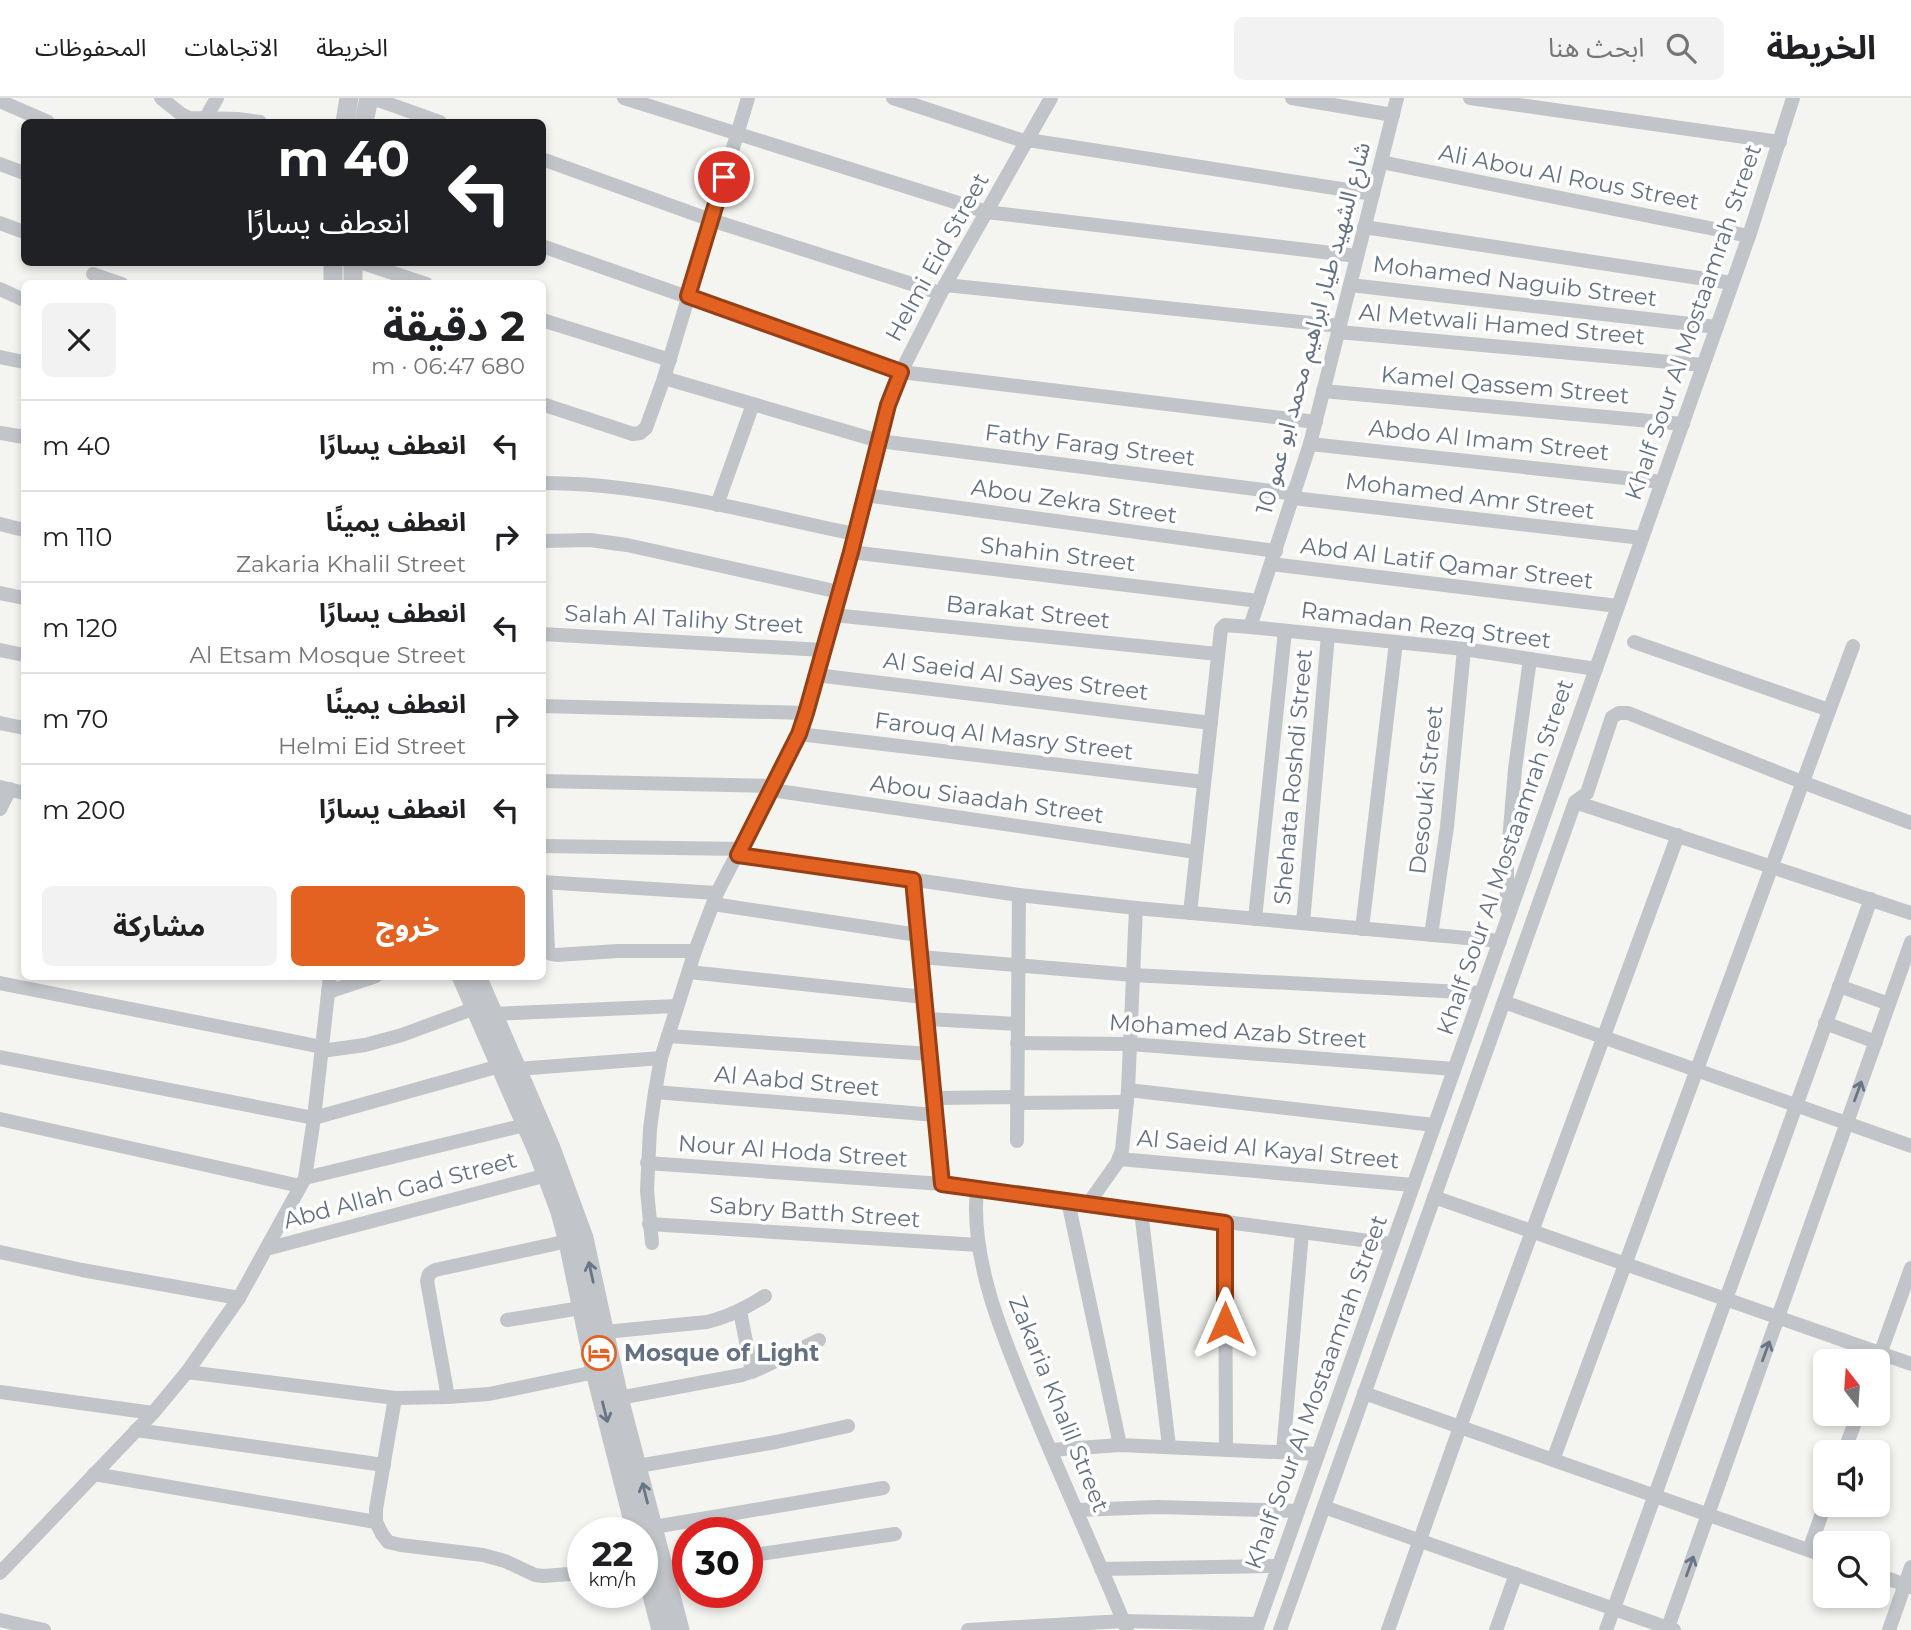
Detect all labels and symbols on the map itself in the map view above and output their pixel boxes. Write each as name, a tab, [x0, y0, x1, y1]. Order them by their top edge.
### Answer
street label: Ali Abou Al Rous Street	[1436, 138, 1702, 216]
street label: شارع الشهيد طيار ابراهيم محمد ابو عمو 10	[1250, 139, 1379, 518]
street label: Khalf Sour Al Mostaamrah Street	[1619, 140, 1767, 504]
pin	[694, 147, 754, 207]
street label: Helmi Eid Street	[879, 168, 995, 346]
street label: Mohamed Naguib Street	[1371, 250, 1659, 312]
street label: Al Metwali Hamed Street	[1358, 298, 1646, 350]
street label: Kamel Qassem Street	[1380, 360, 1630, 410]
street label: Abdo Al Imam Street	[1367, 413, 1611, 467]
street label: Fathy Farag Street	[983, 418, 1197, 472]
street label: Mohamed Amr Street	[1344, 467, 1596, 525]
street label: Abou Zekra Street	[969, 473, 1179, 529]
street label: Shahin Street	[979, 531, 1137, 577]
street label: Abd Al Latif Qamar Street	[1299, 531, 1595, 595]
street label: Barakat Street	[945, 589, 1111, 635]
street label: Ramadan Rezq Street	[1299, 596, 1553, 654]
street label: Salah Al Talihy Street	[564, 599, 804, 639]
street label: Al Saeid Al Sayes Street	[882, 646, 1150, 706]
street label: Shehata Roshdi Street	[1268, 648, 1318, 906]
street label: Khalf Sour Al Mostaamrah Street	[1431, 675, 1579, 1039]
street label: Desouki Street	[1403, 704, 1449, 876]
street label: Farouq Al Masry Street	[873, 706, 1135, 766]
street label: Abou Siaadah Street	[868, 769, 1106, 829]
street label: Mohamed Azab Street	[1108, 1008, 1368, 1054]
street label: Al Aabd Street	[713, 1060, 881, 1102]
one-way arrow	[1853, 1080, 1865, 1102]
street label: Al Saeid Al Kayal Street	[1136, 1124, 1400, 1174]
street label: Nour Al Hoda Street	[677, 1129, 909, 1173]
street label: Abd Allah Gad Street	[280, 1145, 520, 1235]
street label: Sabry Batth Street	[709, 1191, 921, 1233]
street label: Khalf Sour Al Mostaamrah Street	[1239, 1211, 1393, 1573]
one-way arrow	[584, 1261, 598, 1284]
position arrow	[1188, 1286, 1262, 1360]
street label: Zakaria Khalil Street	[1003, 1292, 1115, 1516]
hotel icon: Mosque of Light	[580, 1334, 618, 1372]
place label: Mosque of Light	[624, 1339, 819, 1367]
one-way arrow	[1761, 1341, 1773, 1363]
north arrow	[1813, 1349, 1890, 1426]
one-way arrow	[599, 1400, 612, 1423]
one-way arrow	[638, 1482, 651, 1505]
speed limit sign: 30	[672, 1517, 763, 1608]
one-way arrow	[1685, 1555, 1697, 1577]

